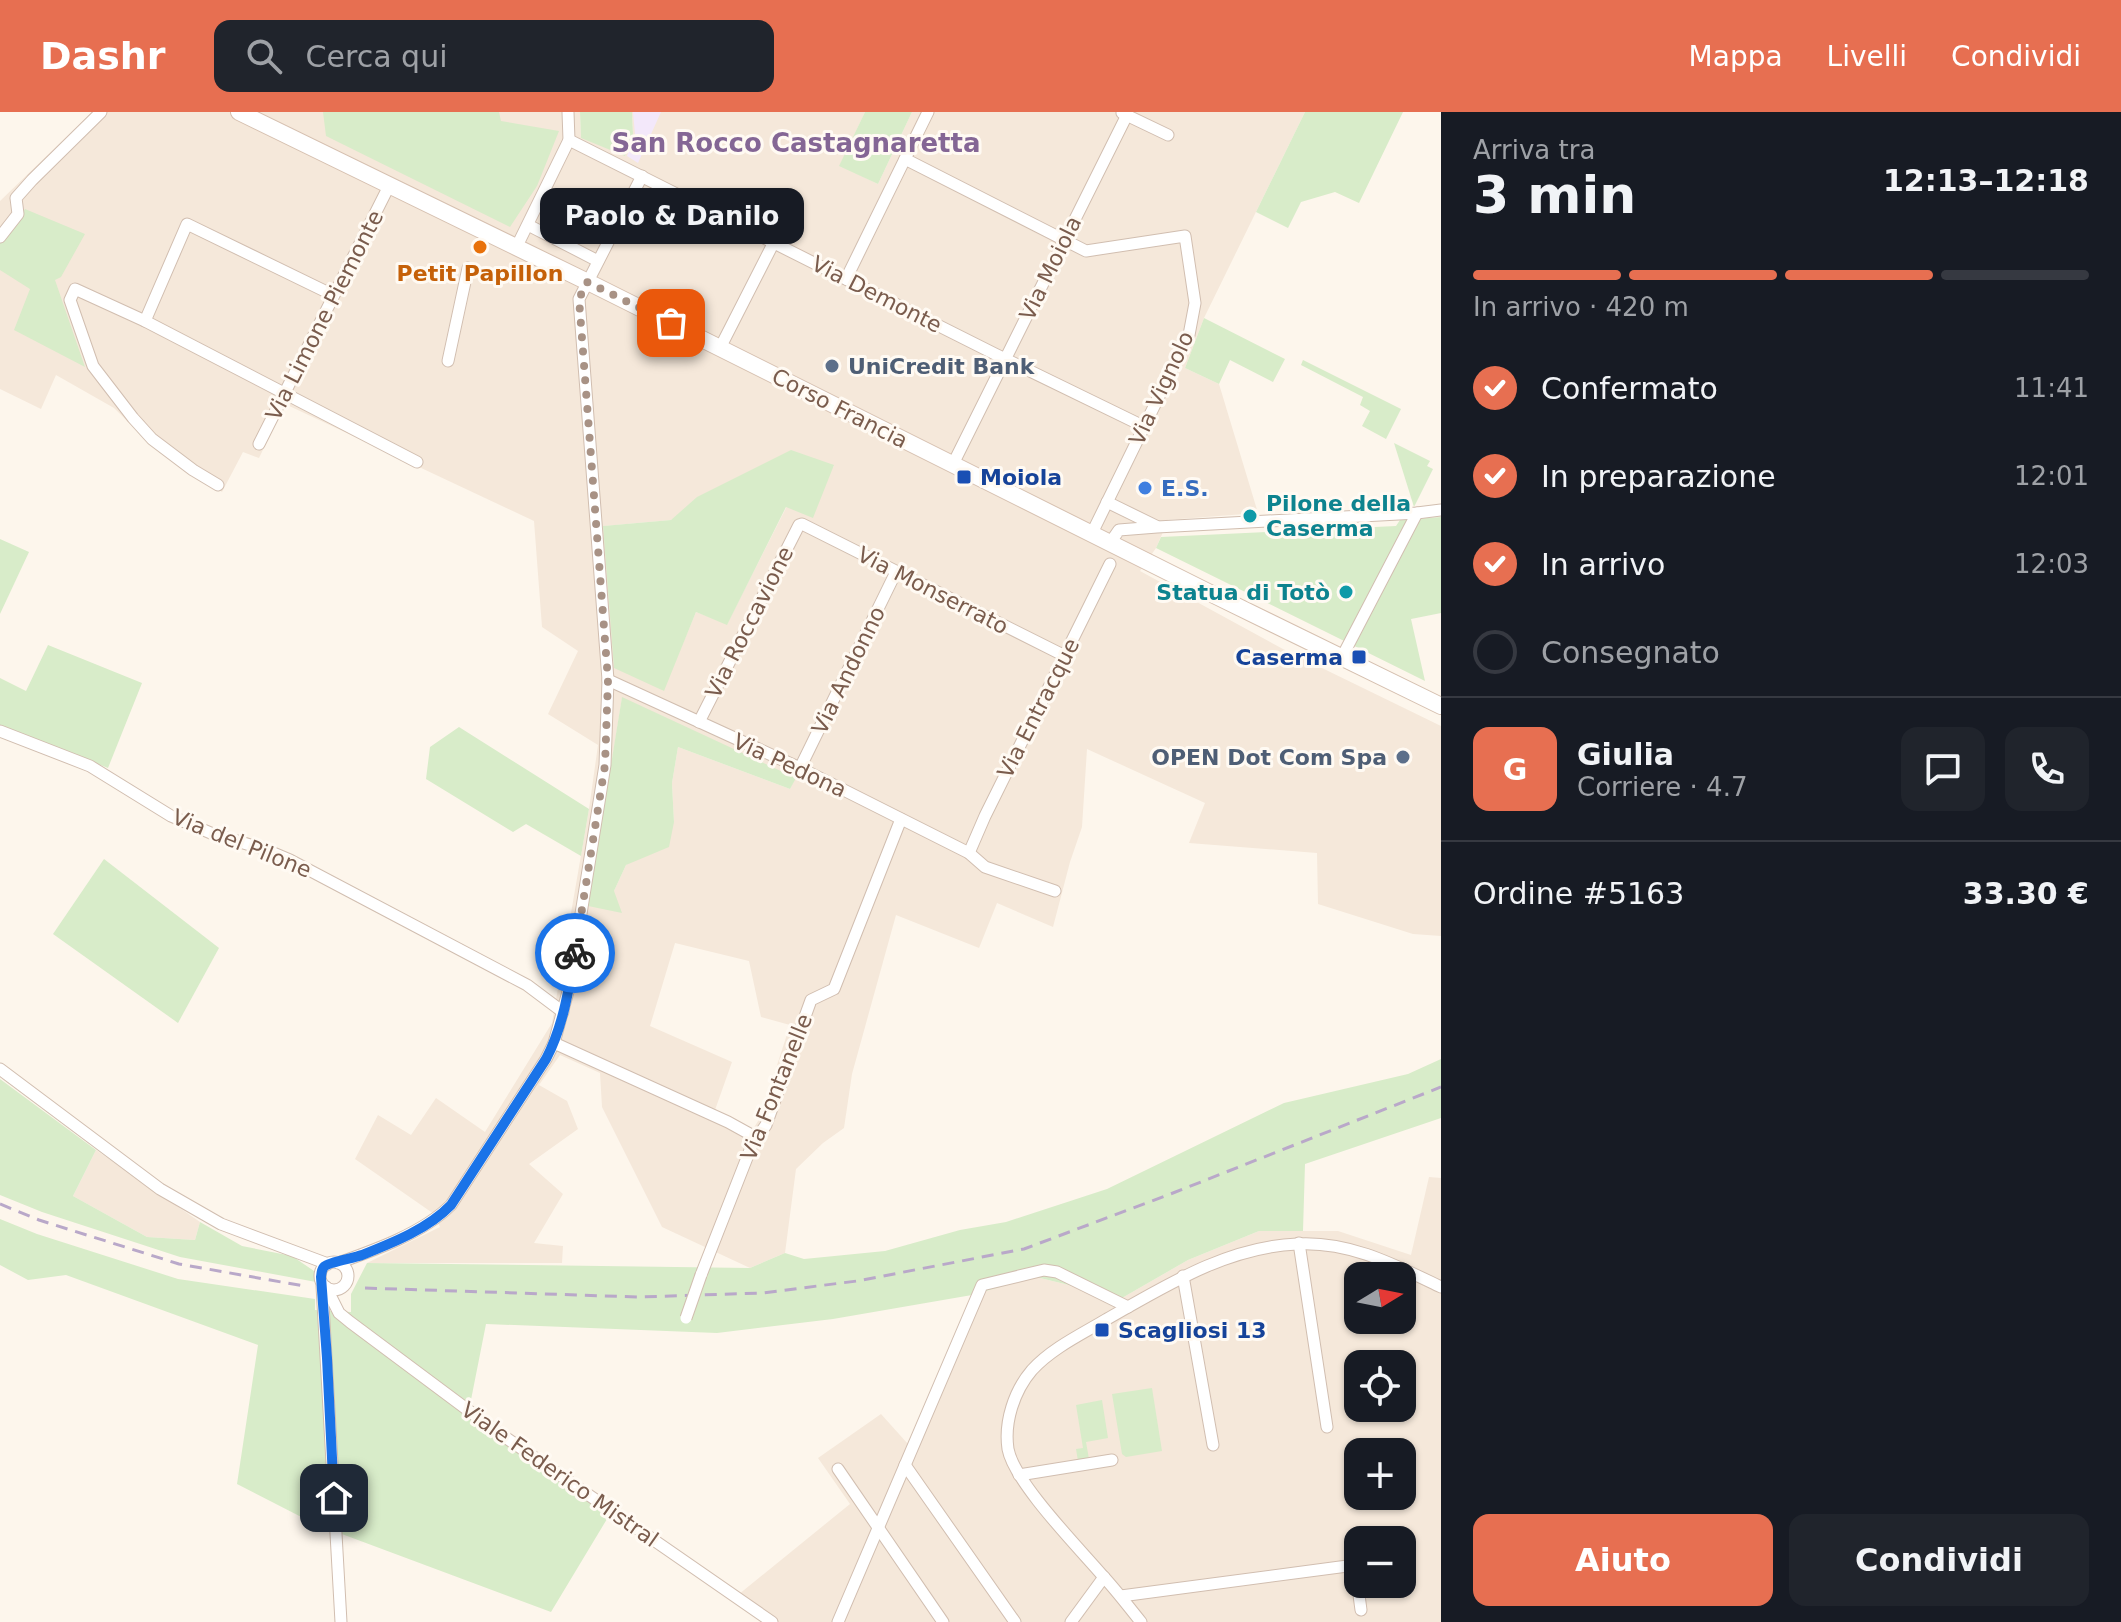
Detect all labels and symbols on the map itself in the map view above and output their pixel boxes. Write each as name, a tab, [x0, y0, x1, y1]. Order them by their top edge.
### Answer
district label: San Rocco Castagnaretta	[611, 128, 981, 158]
callout: Paolo & Danilo	[539, 187, 803, 243]
street label: Via Limone Piemonte	[261, 206, 388, 424]
street label: Via Moiola	[1014, 212, 1086, 324]
marker: Petit Papillon	[471, 238, 489, 256]
street label: Via Demonte	[808, 251, 946, 338]
place label: Petit Papillon	[397, 261, 563, 286]
pin	[637, 289, 705, 357]
street label: Via Vignolo	[1124, 327, 1199, 449]
place label: UniCredit Bank	[848, 354, 1036, 379]
marker: UniCredit Bank	[823, 357, 841, 375]
street label: Corso Francia	[768, 363, 912, 453]
place label: Moiola	[980, 465, 1062, 490]
marker: Moiola	[955, 468, 973, 486]
place label: E.S.	[1161, 476, 1209, 501]
marker: E.S.	[1136, 479, 1154, 497]
place label: Pilone della Caserma	[1266, 491, 1411, 541]
marker: Pilone della Caserma	[1241, 507, 1259, 525]
street label: Via Roccavione	[700, 542, 798, 702]
street label: Via Monserrato	[853, 542, 1012, 639]
place label: Statua di Totò	[1156, 580, 1330, 605]
marker: Statua di Totò	[1337, 583, 1355, 601]
street label: Via Andonno	[807, 602, 890, 738]
street label: Via Entracque	[992, 634, 1084, 782]
place label: Caserma	[1235, 645, 1343, 670]
marker: Caserma	[1350, 648, 1368, 666]
street label: Via Pedona	[729, 728, 850, 803]
place label: OPEN Dot Com Spa	[1151, 745, 1387, 770]
marker: OPEN Dot Com Spa	[1394, 748, 1412, 766]
street label: Via del Pilone	[169, 804, 315, 883]
courier	[535, 913, 615, 993]
street label: Via Fontanelle	[736, 1010, 817, 1164]
north arrow	[1344, 1262, 1416, 1334]
place label: Scagliosi 13	[1118, 1318, 1267, 1343]
marker: Scagliosi 13	[1093, 1321, 1111, 1339]
street label: Viale Federico Mistral	[456, 1397, 663, 1552]
pin	[300, 1464, 368, 1532]

